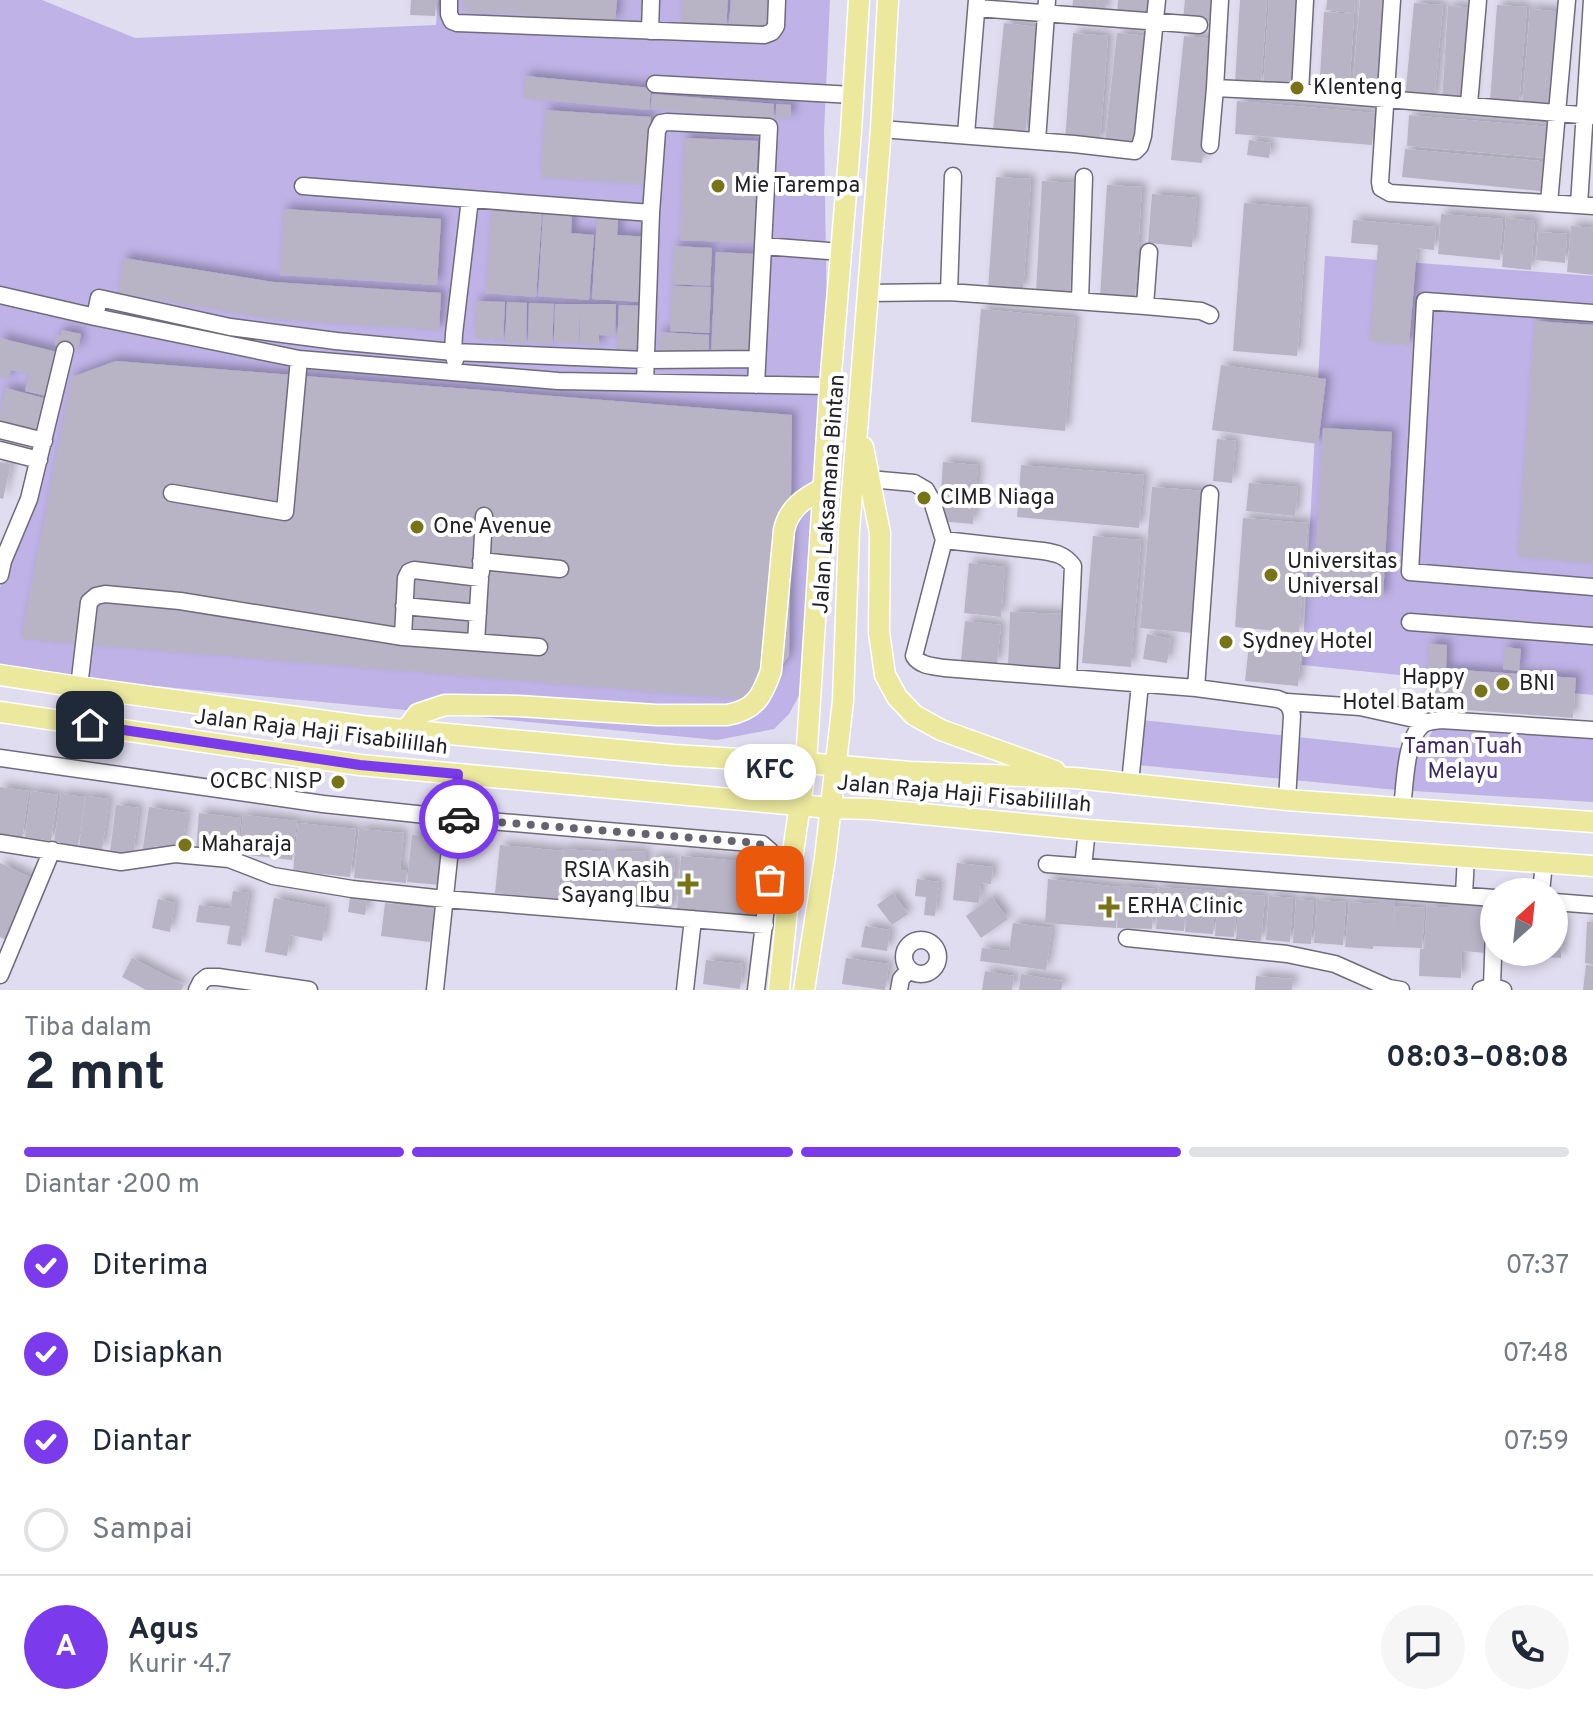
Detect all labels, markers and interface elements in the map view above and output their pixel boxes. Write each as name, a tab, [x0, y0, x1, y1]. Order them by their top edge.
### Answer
place label: Klenteng	[1313, 75, 1403, 102]
marker: Klenteng	[1288, 79, 1306, 97]
place label: Mie Tarempa	[734, 173, 860, 200]
marker: Mie Tarempa	[709, 177, 727, 195]
street label: Jalan Laksamana Bintan	[808, 373, 852, 615]
place label: CIMB Niaga	[940, 485, 1055, 512]
marker: CIMB Niaga	[915, 489, 933, 507]
place label: One Avenue	[433, 514, 552, 541]
marker: One Avenue	[408, 518, 426, 536]
place label: Universitas Universal	[1287, 549, 1398, 601]
marker: Universitas Universal	[1262, 566, 1280, 584]
place label: Sydney Hotel	[1242, 629, 1373, 656]
marker: Sydney Hotel	[1217, 633, 1235, 651]
place label: Happy Hotel Batam	[1342, 665, 1465, 717]
place label: BNI	[1519, 671, 1555, 698]
marker: BNI	[1494, 675, 1512, 693]
marker: Happy Hotel Batam	[1472, 682, 1490, 700]
pin	[56, 691, 124, 759]
icon: home	[68, 703, 112, 747]
street label: Jalan Raja Haji Fisabilillah	[193, 704, 449, 762]
park label: Taman Tuah Melayu	[1404, 734, 1522, 786]
callout: KFC	[724, 744, 816, 800]
text: KFC	[745, 755, 795, 788]
place label: OCBC NISP	[210, 769, 322, 796]
street label: Jalan Raja Haji Fisabilillah	[836, 770, 1092, 820]
marker: OCBC NISP	[329, 773, 347, 791]
courier	[419, 779, 499, 859]
icon: car	[437, 797, 481, 841]
place label: Maharaja	[201, 832, 291, 859]
marker: Maharaja	[176, 836, 194, 854]
pin	[736, 846, 804, 914]
place label: RSIA Kasih Sayang Ibu	[561, 858, 670, 910]
icon: bag	[748, 858, 792, 902]
marker: RSIA Kasih Sayang Ibu	[677, 873, 699, 895]
north arrow	[1480, 878, 1568, 966]
map controls	[1480, 878, 1568, 966]
place label: ERHA Clinic	[1127, 894, 1243, 921]
marker: ERHA Clinic	[1098, 896, 1120, 918]
text: Tiba dalam	[24, 1012, 152, 1045]
text: 08:03–08:08	[1386, 1040, 1569, 1077]
text: 2 mnt	[24, 1042, 165, 1108]
text: Diantar · 200 m	[24, 1169, 200, 1202]
icon: check	[24, 1244, 68, 1288]
text: Diterima	[92, 1248, 208, 1285]
text: 07:37	[1506, 1250, 1569, 1283]
icon: check	[24, 1332, 68, 1376]
text: Disiapkan	[92, 1336, 223, 1373]
text: 07:48	[1503, 1338, 1569, 1371]
icon: check	[24, 1420, 68, 1464]
text: Diantar	[92, 1424, 192, 1461]
text: 07:59	[1503, 1426, 1569, 1459]
text: Sampai	[92, 1512, 193, 1549]
button: chat	[1381, 1605, 1465, 1689]
button: phone	[1485, 1605, 1569, 1689]
text: Agus	[128, 1612, 199, 1649]
text: A	[55, 1629, 77, 1666]
text: Kurir · 4.7	[128, 1649, 232, 1682]

